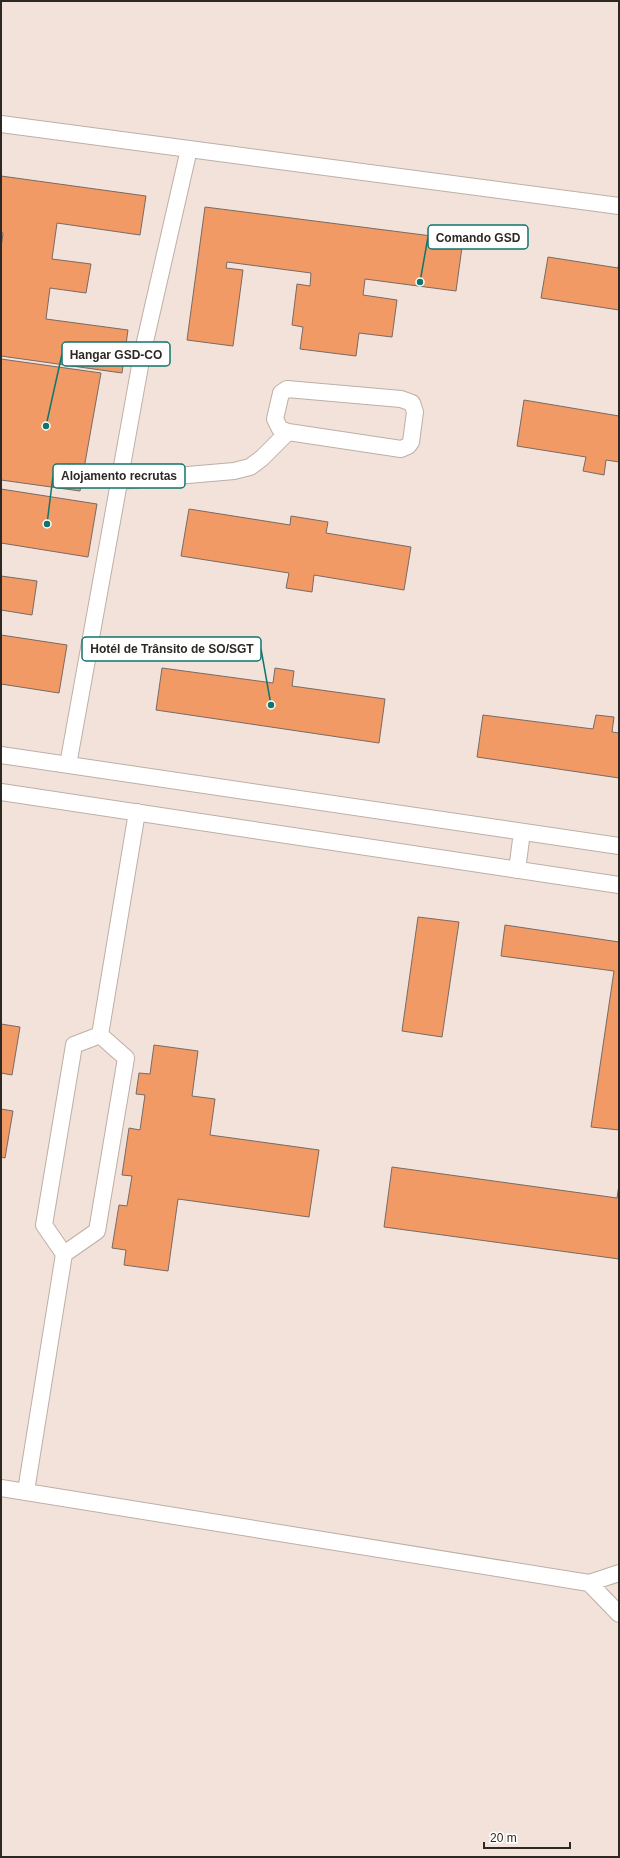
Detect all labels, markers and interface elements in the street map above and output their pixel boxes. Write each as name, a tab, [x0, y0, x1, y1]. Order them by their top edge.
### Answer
callout: Comando GSD	[428, 225, 528, 249]
text: Comando GSD	[436, 231, 521, 245]
callout: Hangar GSD-CO	[62, 342, 170, 366]
text: Hangar GSD-CO	[70, 348, 162, 362]
callout: Alojamento recrutas	[53, 464, 185, 488]
text: Alojamento recrutas	[61, 469, 177, 483]
callout: Hotél de Trânsito de SO/SGT	[82, 637, 261, 661]
text: Hotél de Trânsito de SO/SGT	[90, 642, 254, 656]
scale bar	[484, 1824, 570, 1850]
text: 20 m	[490, 1831, 517, 1845]

